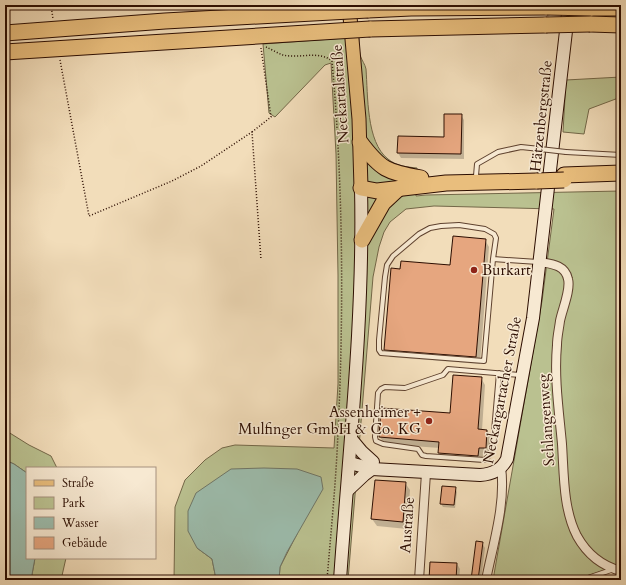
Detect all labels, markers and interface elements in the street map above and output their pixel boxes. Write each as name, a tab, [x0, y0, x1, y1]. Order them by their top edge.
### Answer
street label: Neckartalstraße	[327, 44, 353, 144]
street label: Hätzenbergstraße	[525, 59, 557, 173]
place label: Burkart	[482, 260, 531, 280]
marker: Burkart	[469, 265, 479, 275]
street label: Neckargartacher Straße	[478, 315, 526, 465]
street label: Schlangenweg	[533, 373, 559, 467]
place label: Assenheimer + Mulfinger GmbH & Co. KG	[238, 402, 421, 439]
marker: Assenheimer + Mulfinger GmbH & Co. KG	[424, 416, 434, 426]
legend	[26, 467, 156, 559]
text: Straße	[62, 475, 94, 491]
text: Park	[62, 495, 86, 511]
street label: Austraße	[395, 496, 419, 554]
text: Wasser	[61, 515, 99, 531]
text: Gebäude	[62, 535, 107, 551]

